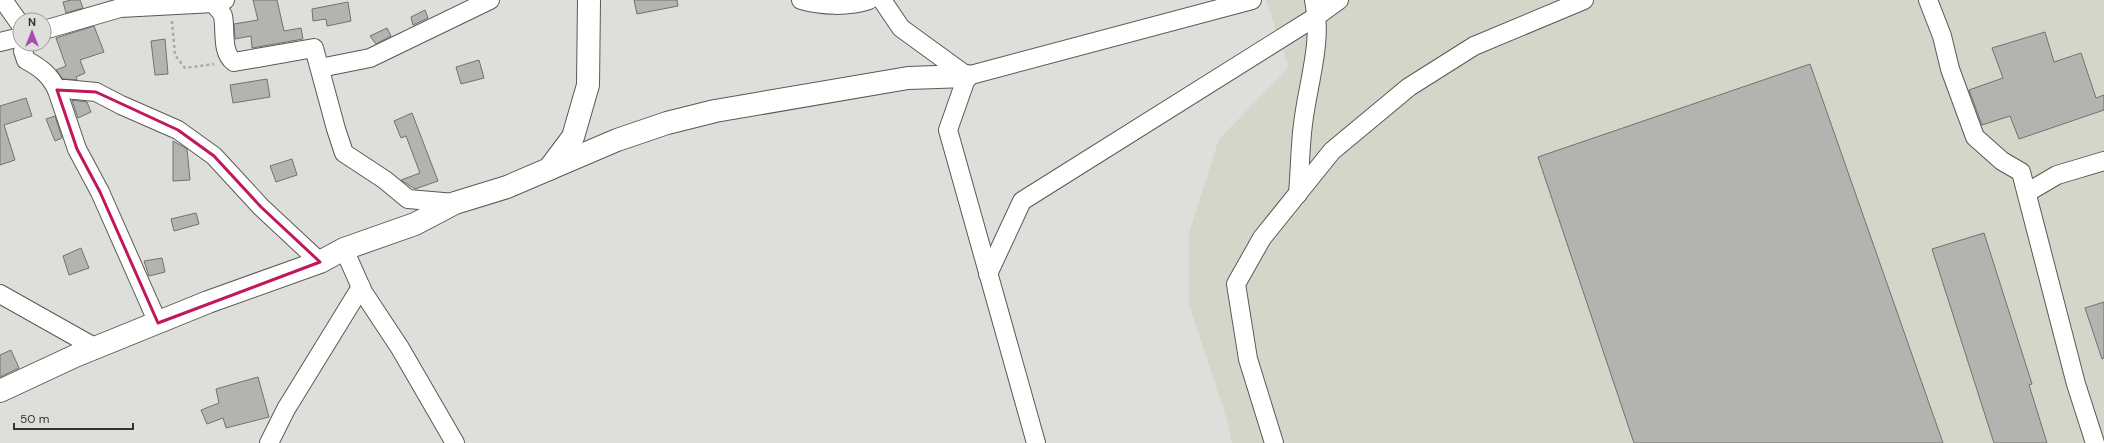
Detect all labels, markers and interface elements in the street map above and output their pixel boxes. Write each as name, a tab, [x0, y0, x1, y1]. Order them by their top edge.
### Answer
north arrow	[12, 12, 52, 52]
text: N	[28, 15, 36, 29]
scale bar	[14, 405, 133, 431]
text: 50 m	[20, 411, 49, 427]

